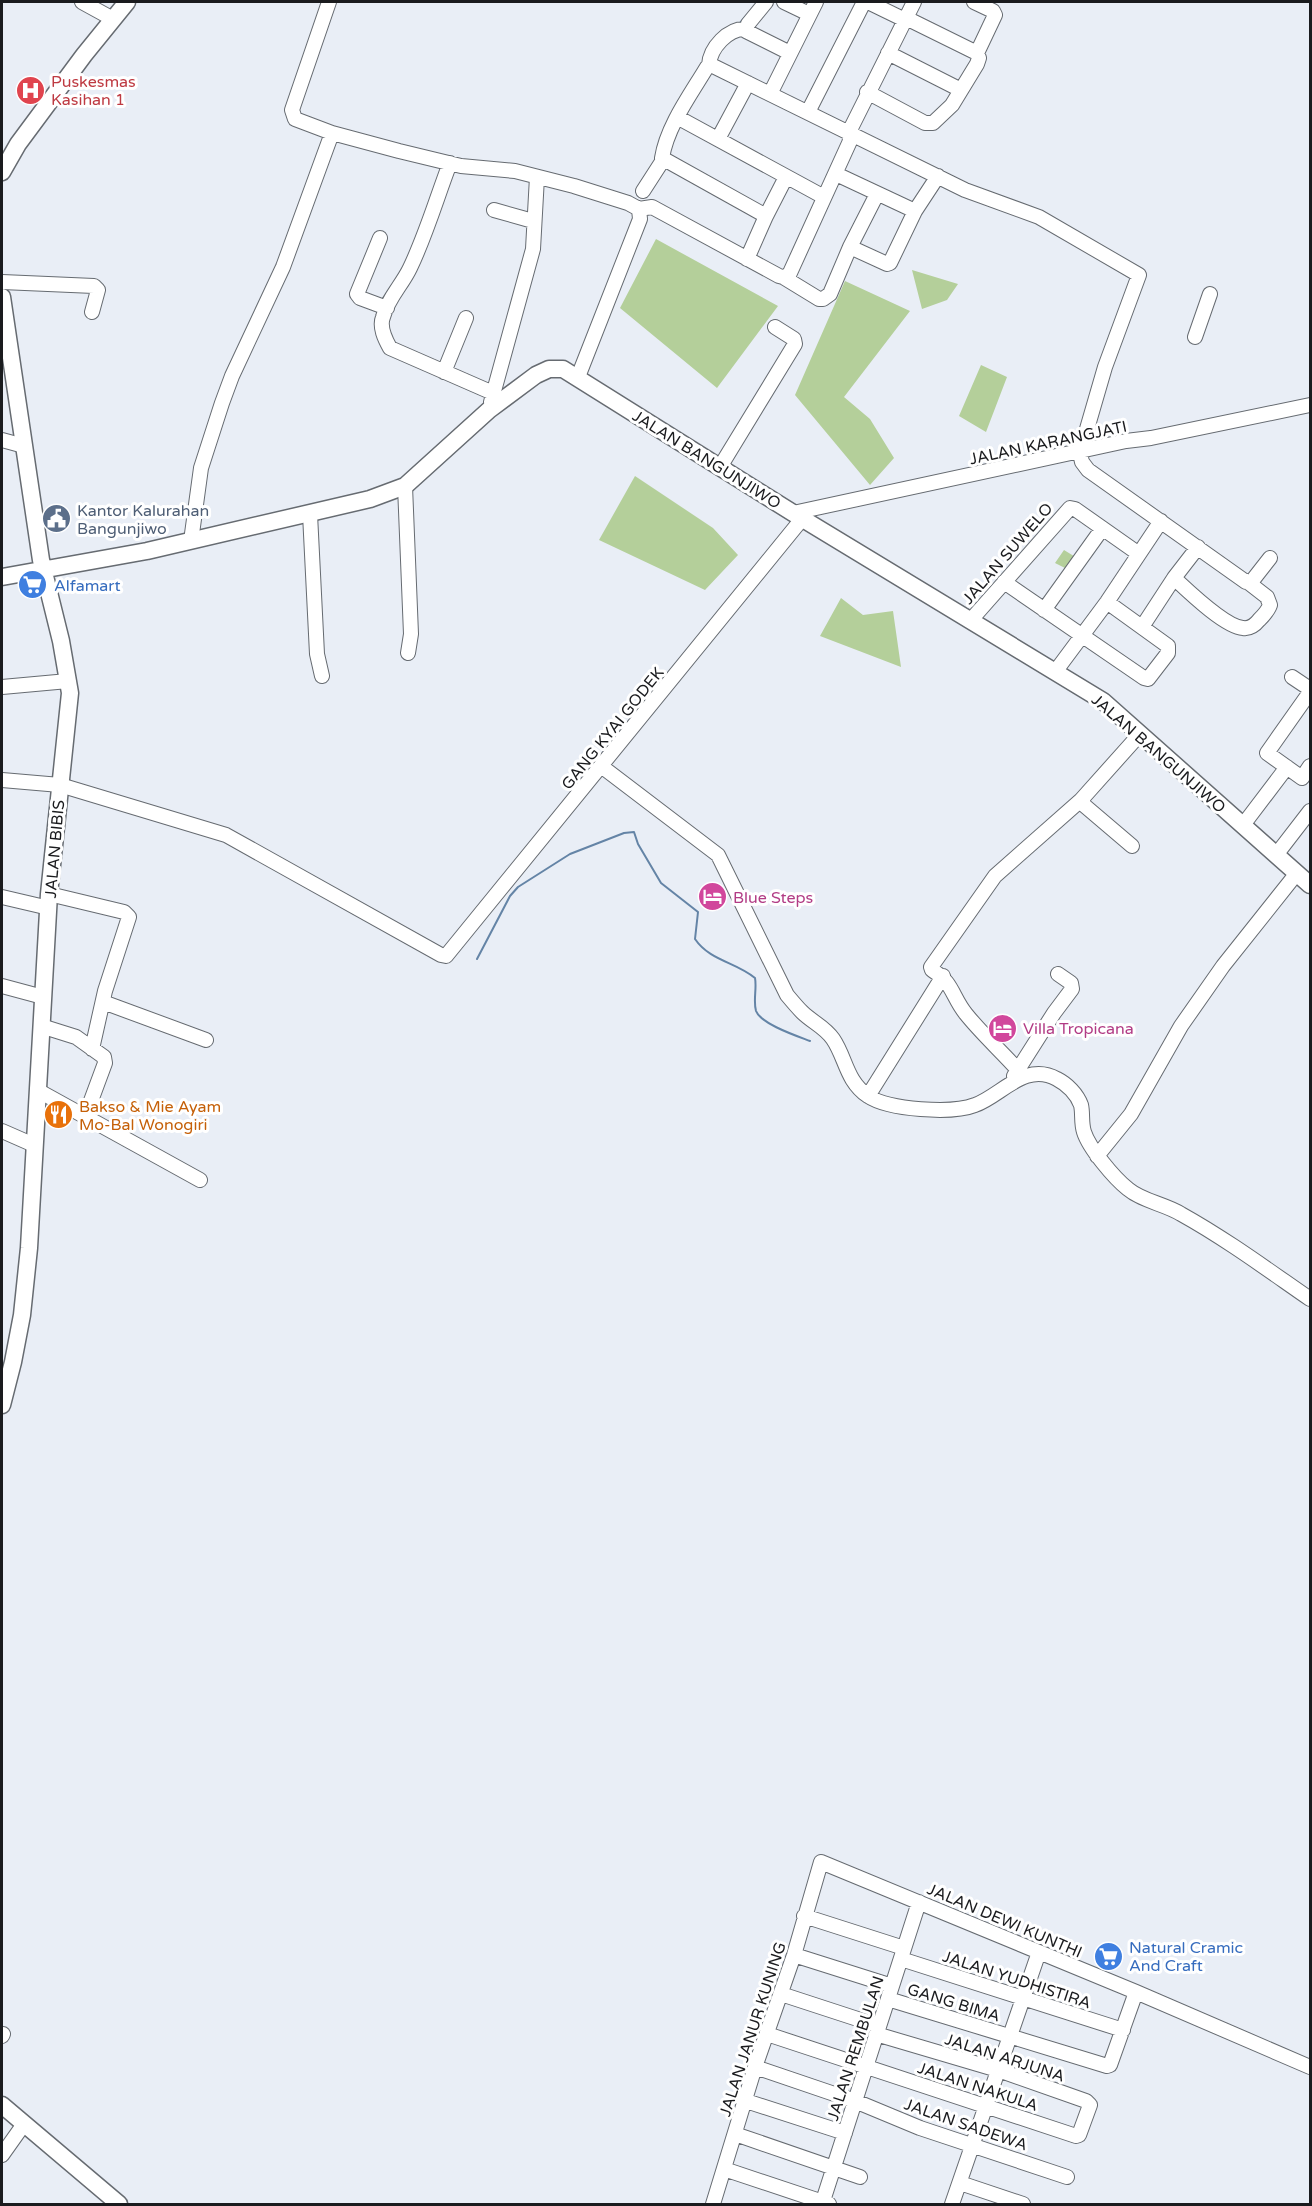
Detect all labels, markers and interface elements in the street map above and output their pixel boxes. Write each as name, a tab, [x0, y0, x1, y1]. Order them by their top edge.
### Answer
place label: Puskesmas Kasihan 1	[51, 72, 136, 110]
hospital icon: Puskesmas Kasihan 1	[14, 74, 46, 106]
street label: JALAN BANGUNJIWO	[628, 406, 784, 514]
street label: JALAN KARANGJATI	[968, 417, 1129, 469]
street label: JALAN SUWELO	[958, 499, 1057, 608]
place label: Kantor Kalurahan Bangunjiwo	[77, 501, 209, 539]
public building icon: Kantor Kalurahan Bangunjiwo	[40, 503, 72, 535]
supermarket icon: Alfamart	[17, 569, 49, 601]
place label: Alfamart	[54, 576, 121, 596]
street label: GANG KYAI GODEK	[557, 663, 669, 794]
street label: JALAN BANGUNJIWO	[1087, 690, 1230, 818]
street label: JALAN BIBIS	[41, 799, 69, 899]
hotel icon: Blue Steps	[696, 881, 728, 913]
place label: Blue Steps	[733, 888, 813, 908]
hotel icon: Villa Tropicana	[986, 1012, 1018, 1044]
place label: Villa Tropicana	[1023, 1019, 1134, 1039]
place label: Bakso & Mie Ayam Mo-Bal Wonogiri	[79, 1097, 221, 1135]
restaurant icon: Bakso & Mie Ayam Mo-Bal Wonogiri	[42, 1099, 74, 1131]
street label: JALAN DEWI KUNTHI	[924, 1879, 1085, 1963]
place label: Natural Cramic And Craft	[1129, 1938, 1243, 1976]
street label: JALAN JANUR KUNING	[715, 1939, 791, 2119]
supermarket icon: Natural Cramic And Craft	[1092, 1940, 1124, 1972]
street label: JALAN YUDHISTIRA	[940, 1946, 1094, 2013]
street label: JALAN REMBULAN	[823, 1973, 889, 2123]
street label: GANG BIMA	[905, 1979, 1003, 2027]
street label: JALAN ARJUNA	[942, 2029, 1067, 2087]
street label: JALAN NAKULA	[915, 2058, 1041, 2116]
street label: JALAN SADEWA	[901, 2094, 1030, 2155]

